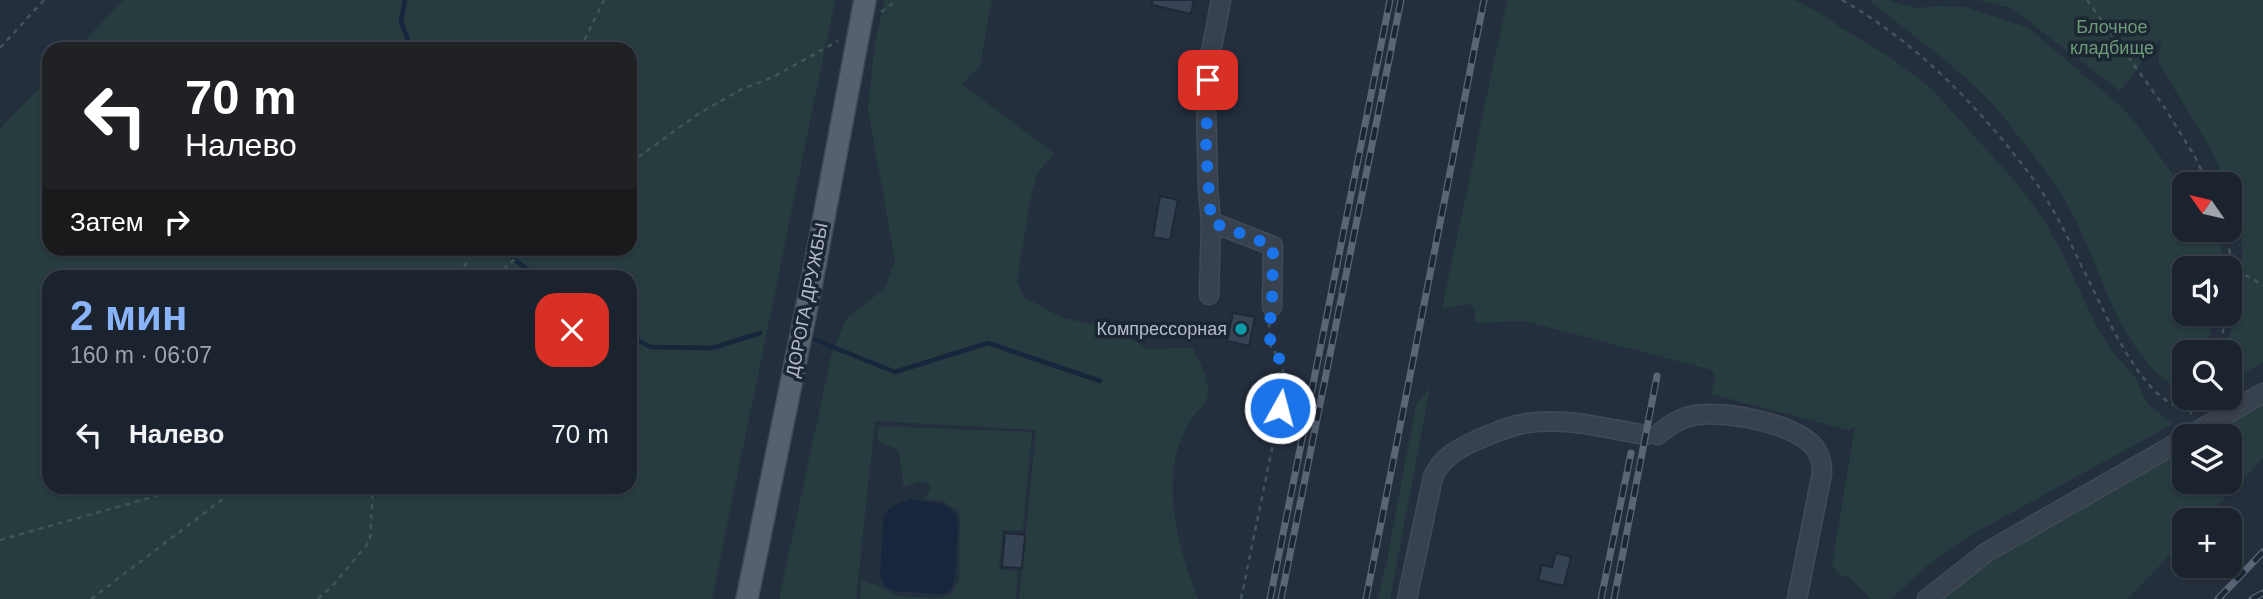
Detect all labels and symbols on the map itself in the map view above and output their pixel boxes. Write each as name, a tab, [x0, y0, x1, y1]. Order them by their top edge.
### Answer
park label: Блочное кладбище	[2070, 17, 2154, 58]
pin	[1178, 50, 1238, 110]
north arrow	[2172, 172, 2242, 242]
street label: ДОРОГА ДРУЖБЫ	[782, 221, 832, 379]
place label: Компрессорная	[1096, 319, 1227, 339]
marker: Компрессорная	[1233, 321, 1249, 337]
position arrow	[1243, 371, 1317, 445]

